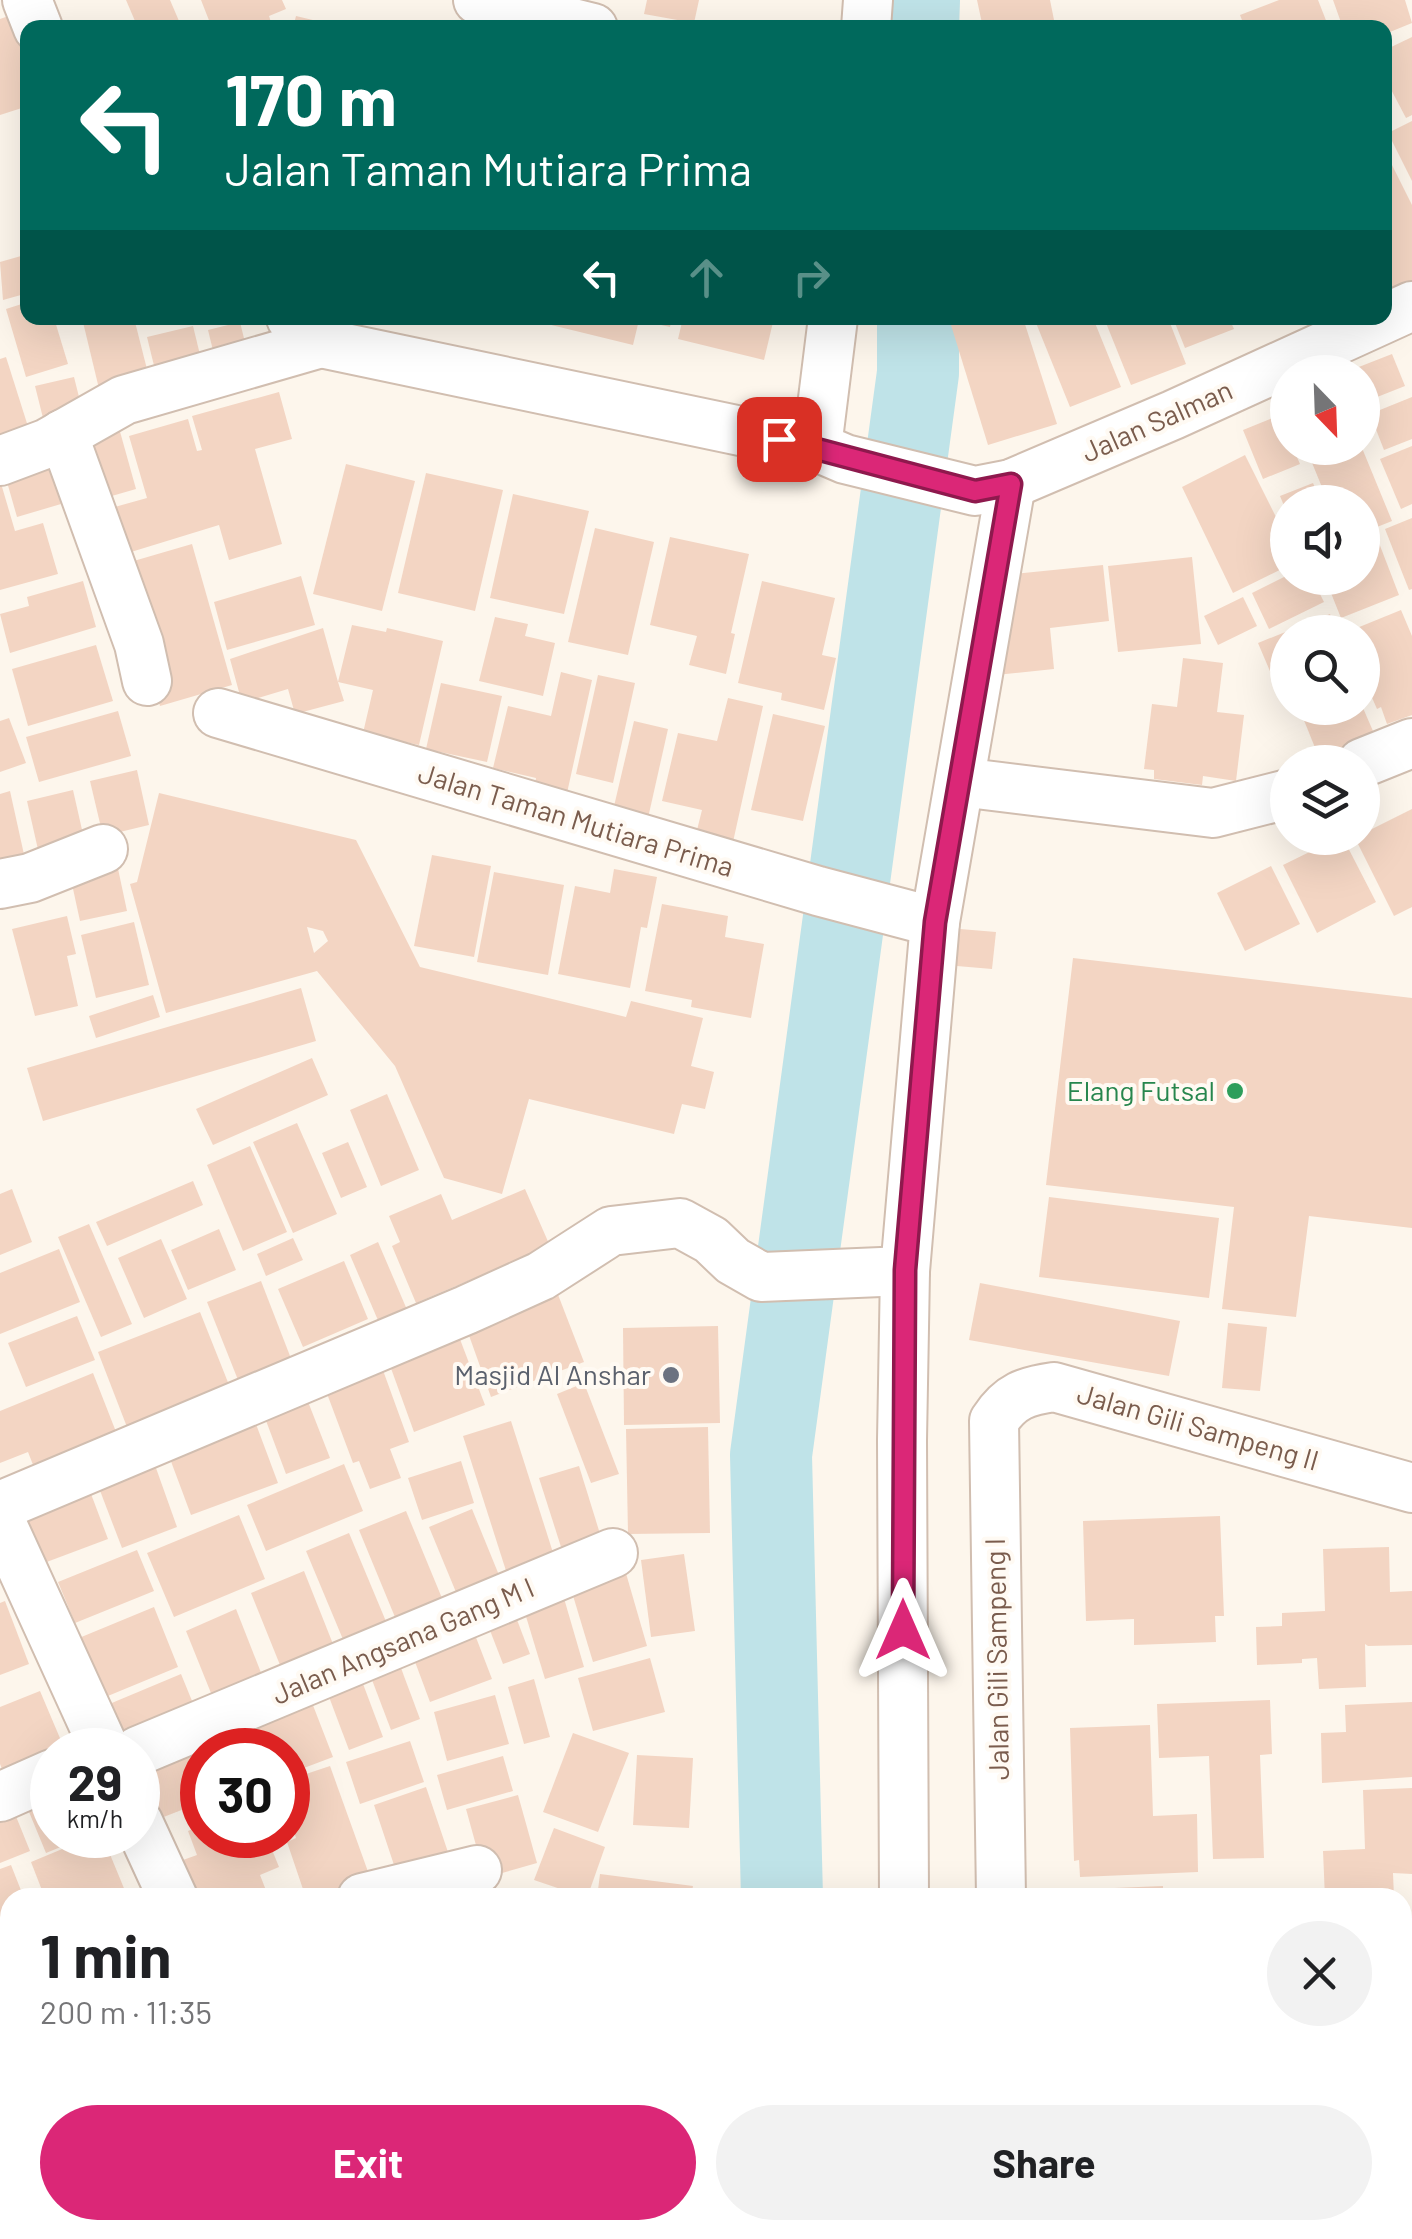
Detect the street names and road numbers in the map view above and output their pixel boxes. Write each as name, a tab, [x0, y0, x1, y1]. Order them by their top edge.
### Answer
street label: Jalan Salman	[1076, 372, 1237, 468]
street label: Jalan Taman Mutiara Prima	[415, 755, 738, 883]
street label: Jalan Gili Sampeng II	[1074, 1375, 1323, 1477]
street label: Jalan Gili Sampeng I	[977, 1538, 1015, 1780]
street label: Jalan Angsana Gang M I	[266, 1569, 539, 1711]

